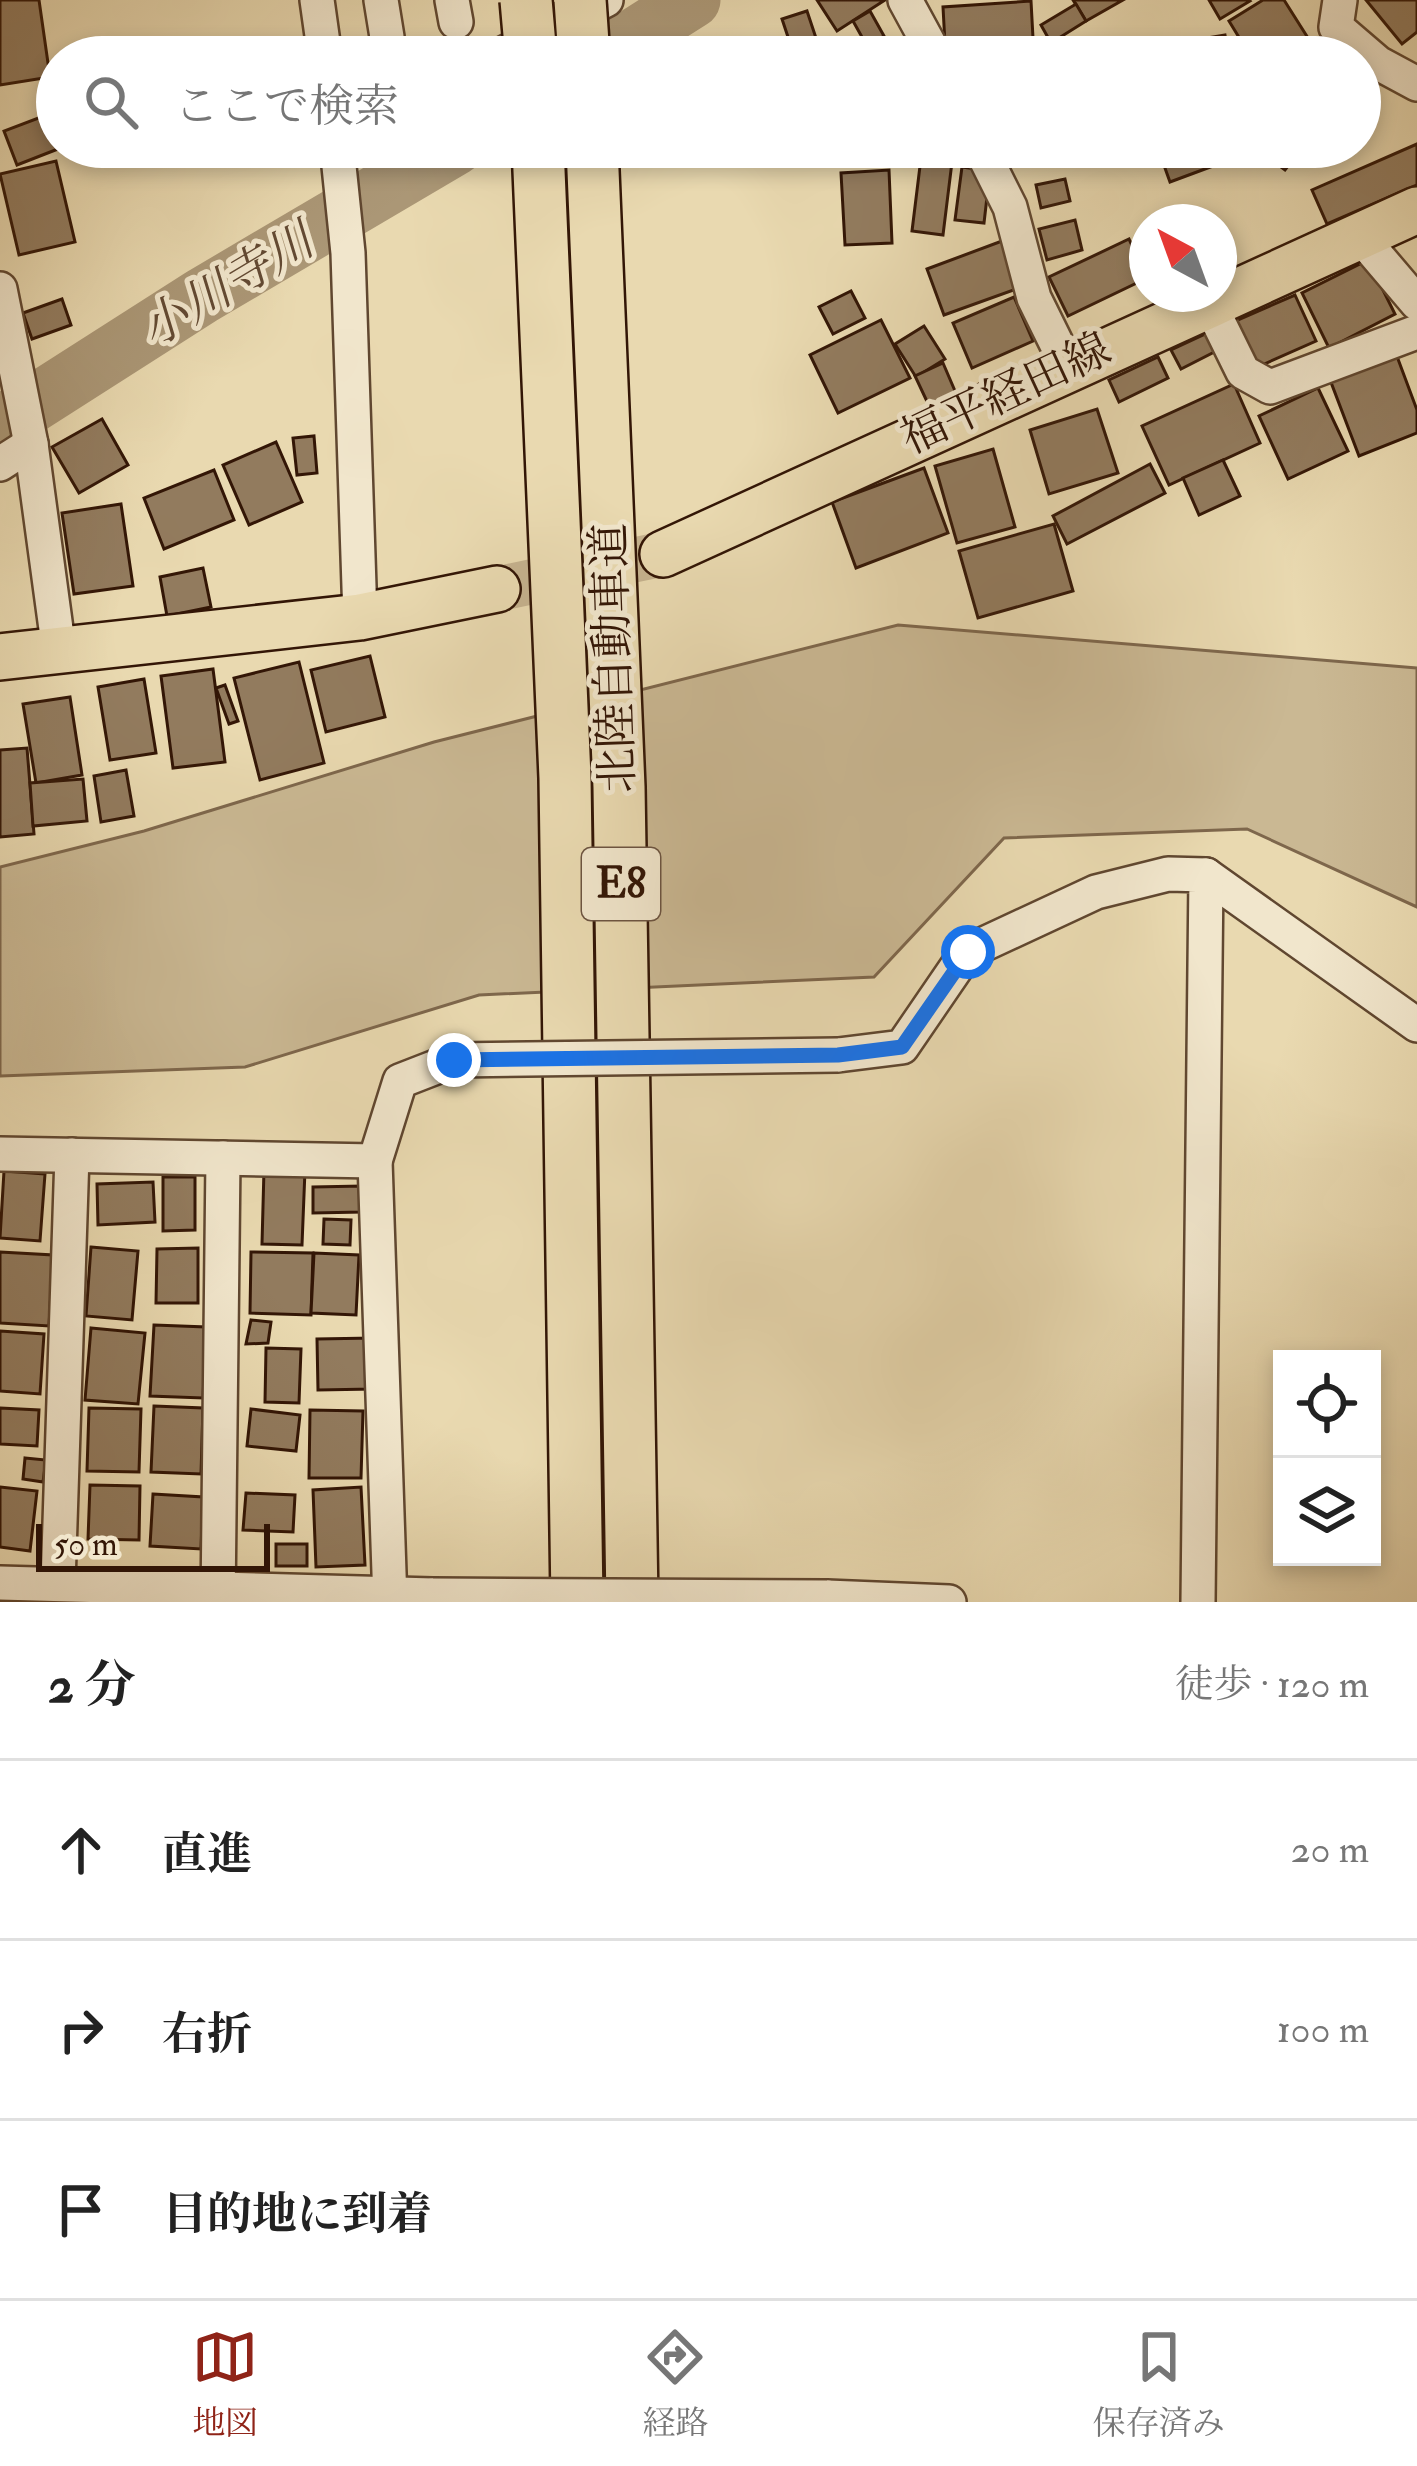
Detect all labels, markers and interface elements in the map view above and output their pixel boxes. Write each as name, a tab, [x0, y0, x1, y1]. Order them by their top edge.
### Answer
search box	[36, 36, 1381, 168]
icon: search	[78, 69, 144, 135]
text: ここで検索	[174, 79, 399, 135]
north arrow	[1129, 204, 1237, 312]
water label: 小川寺川	[129, 208, 329, 361]
street label: 福平経田線	[892, 321, 1120, 467]
street label: 北陸自動車道	[581, 522, 647, 794]
road number: E8	[582, 848, 660, 920]
route start	[941, 925, 995, 979]
route end	[427, 1033, 481, 1087]
map controls	[1273, 1350, 1381, 1566]
button: locate	[1273, 1350, 1381, 1458]
button: layers	[1273, 1458, 1381, 1566]
scale bar	[36, 1518, 270, 1571]
text: 50 m	[54, 1524, 118, 1565]
text: 2 分	[48, 1654, 136, 1718]
text: 徒歩 · 120 m	[1175, 1660, 1369, 1709]
icon: ahead	[48, 1817, 114, 1883]
text: 20 m	[1291, 1825, 1369, 1874]
text: 直進	[162, 1827, 252, 1883]
icon: right	[48, 1997, 114, 2063]
text: 100 m	[1277, 2005, 1369, 2054]
text: 右折	[162, 2007, 252, 2063]
icon: arrive	[48, 2177, 114, 2243]
text: 目的地に到着	[162, 2187, 432, 2243]
tab: 地図	[192, 2324, 258, 2444]
tab: 経路	[642, 2324, 708, 2444]
tab: 保存済み	[1093, 2324, 1225, 2444]

